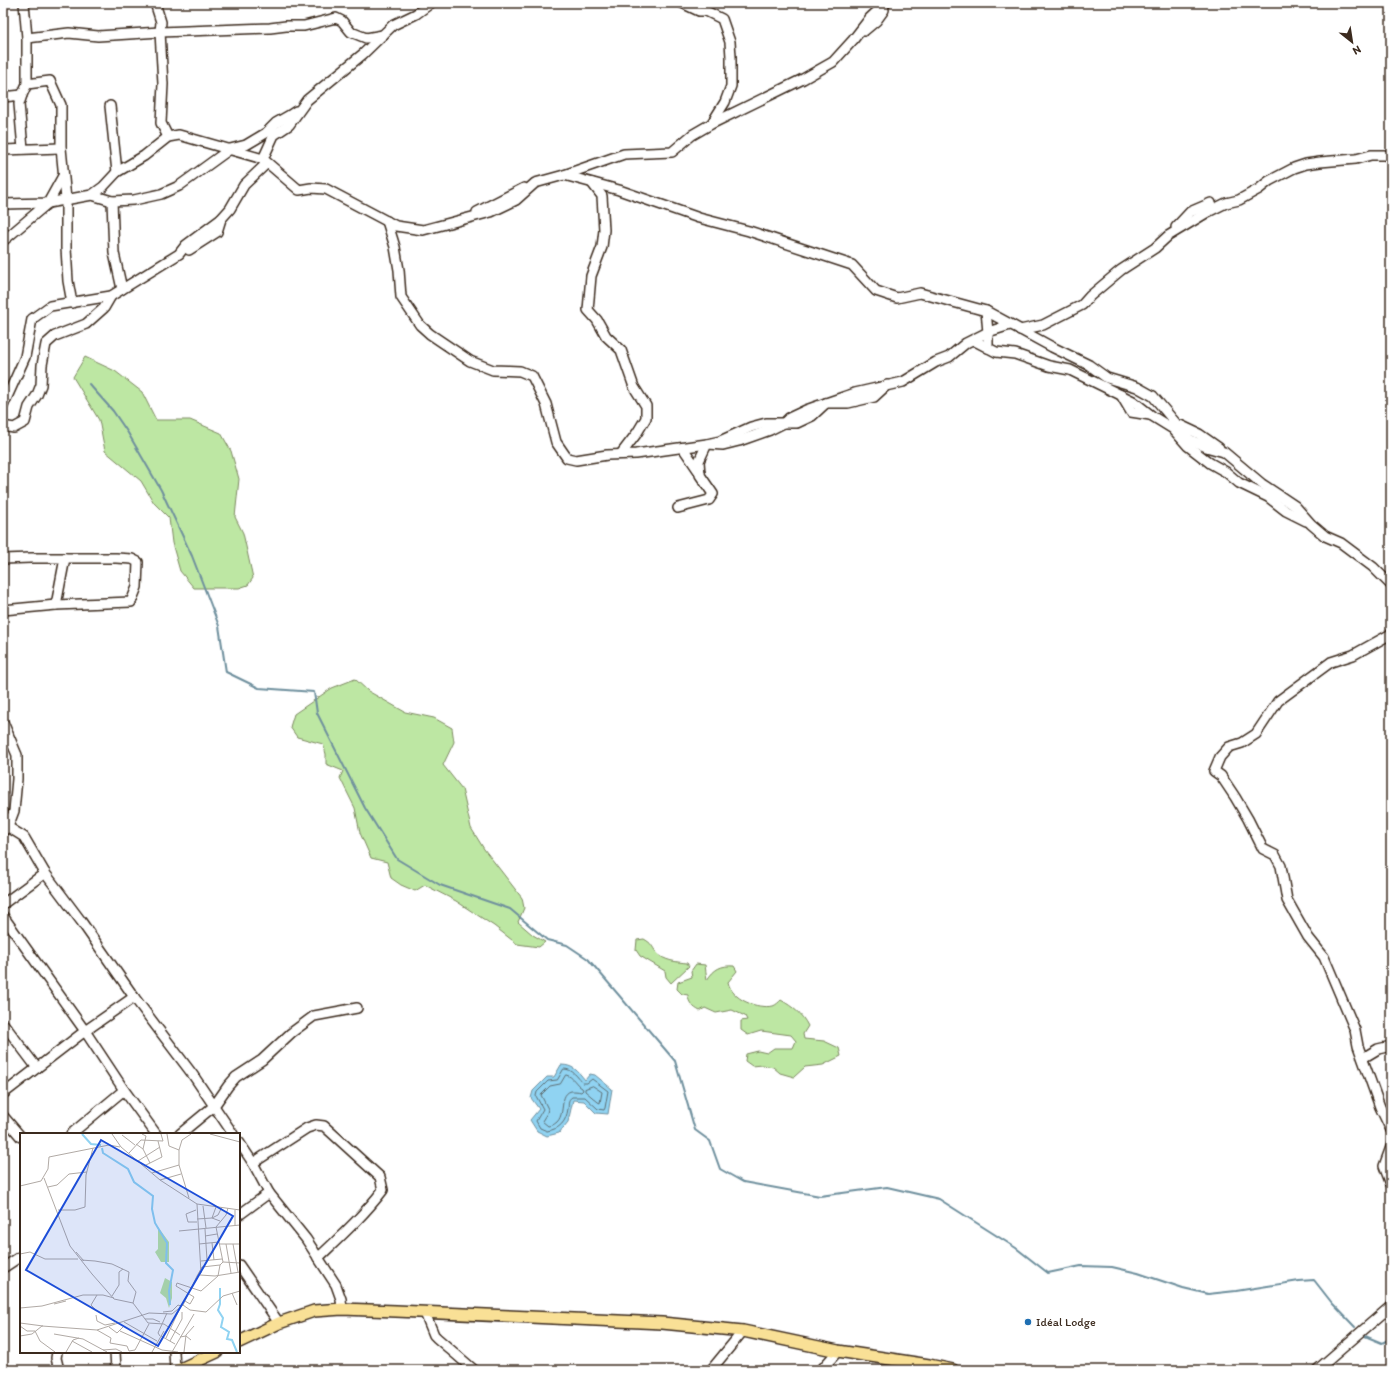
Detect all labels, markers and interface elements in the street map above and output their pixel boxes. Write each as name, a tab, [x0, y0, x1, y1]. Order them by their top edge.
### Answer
north arrow	[1332, 22, 1372, 62]
text: N	[1350, 43, 1363, 58]
inset map	[20, 1133, 240, 1353]
place label: Idéal Lodge	[1036, 1315, 1096, 1329]
marker: Idéal Lodge	[1023, 1317, 1033, 1327]

